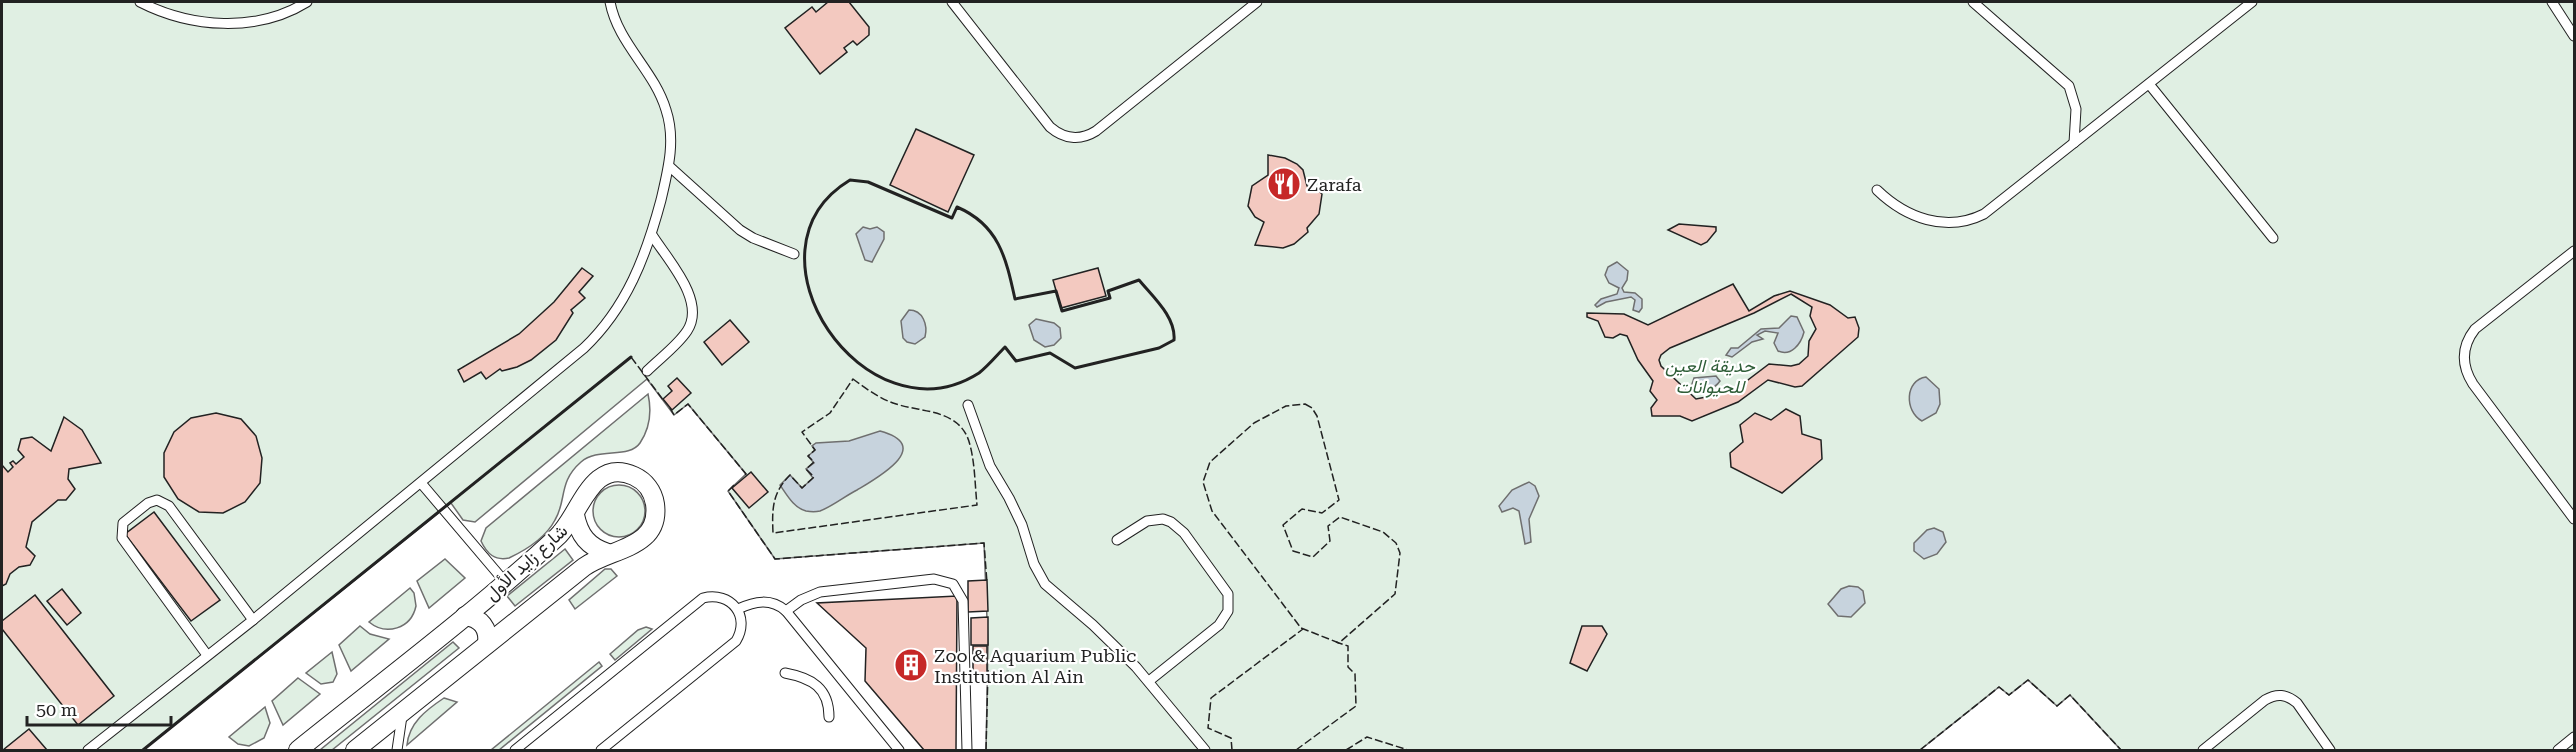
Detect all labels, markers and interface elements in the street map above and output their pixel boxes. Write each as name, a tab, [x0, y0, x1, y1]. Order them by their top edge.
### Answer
restaurant icon: Zarafa	[1266, 166, 1302, 202]
place label: Zarafa	[1307, 174, 1362, 195]
park label: حديقة العين للحيوانات	[1665, 355, 1756, 398]
street label: شارع زايد الأول	[481, 520, 573, 606]
place label: Zoo & Aquarium Public Institution Al Ain	[934, 645, 1136, 687]
building icon: Zoo & Aquarium Public Institution Al Ain	[893, 647, 929, 683]
scale bar	[27, 689, 171, 727]
text: 50 m	[36, 699, 77, 720]

